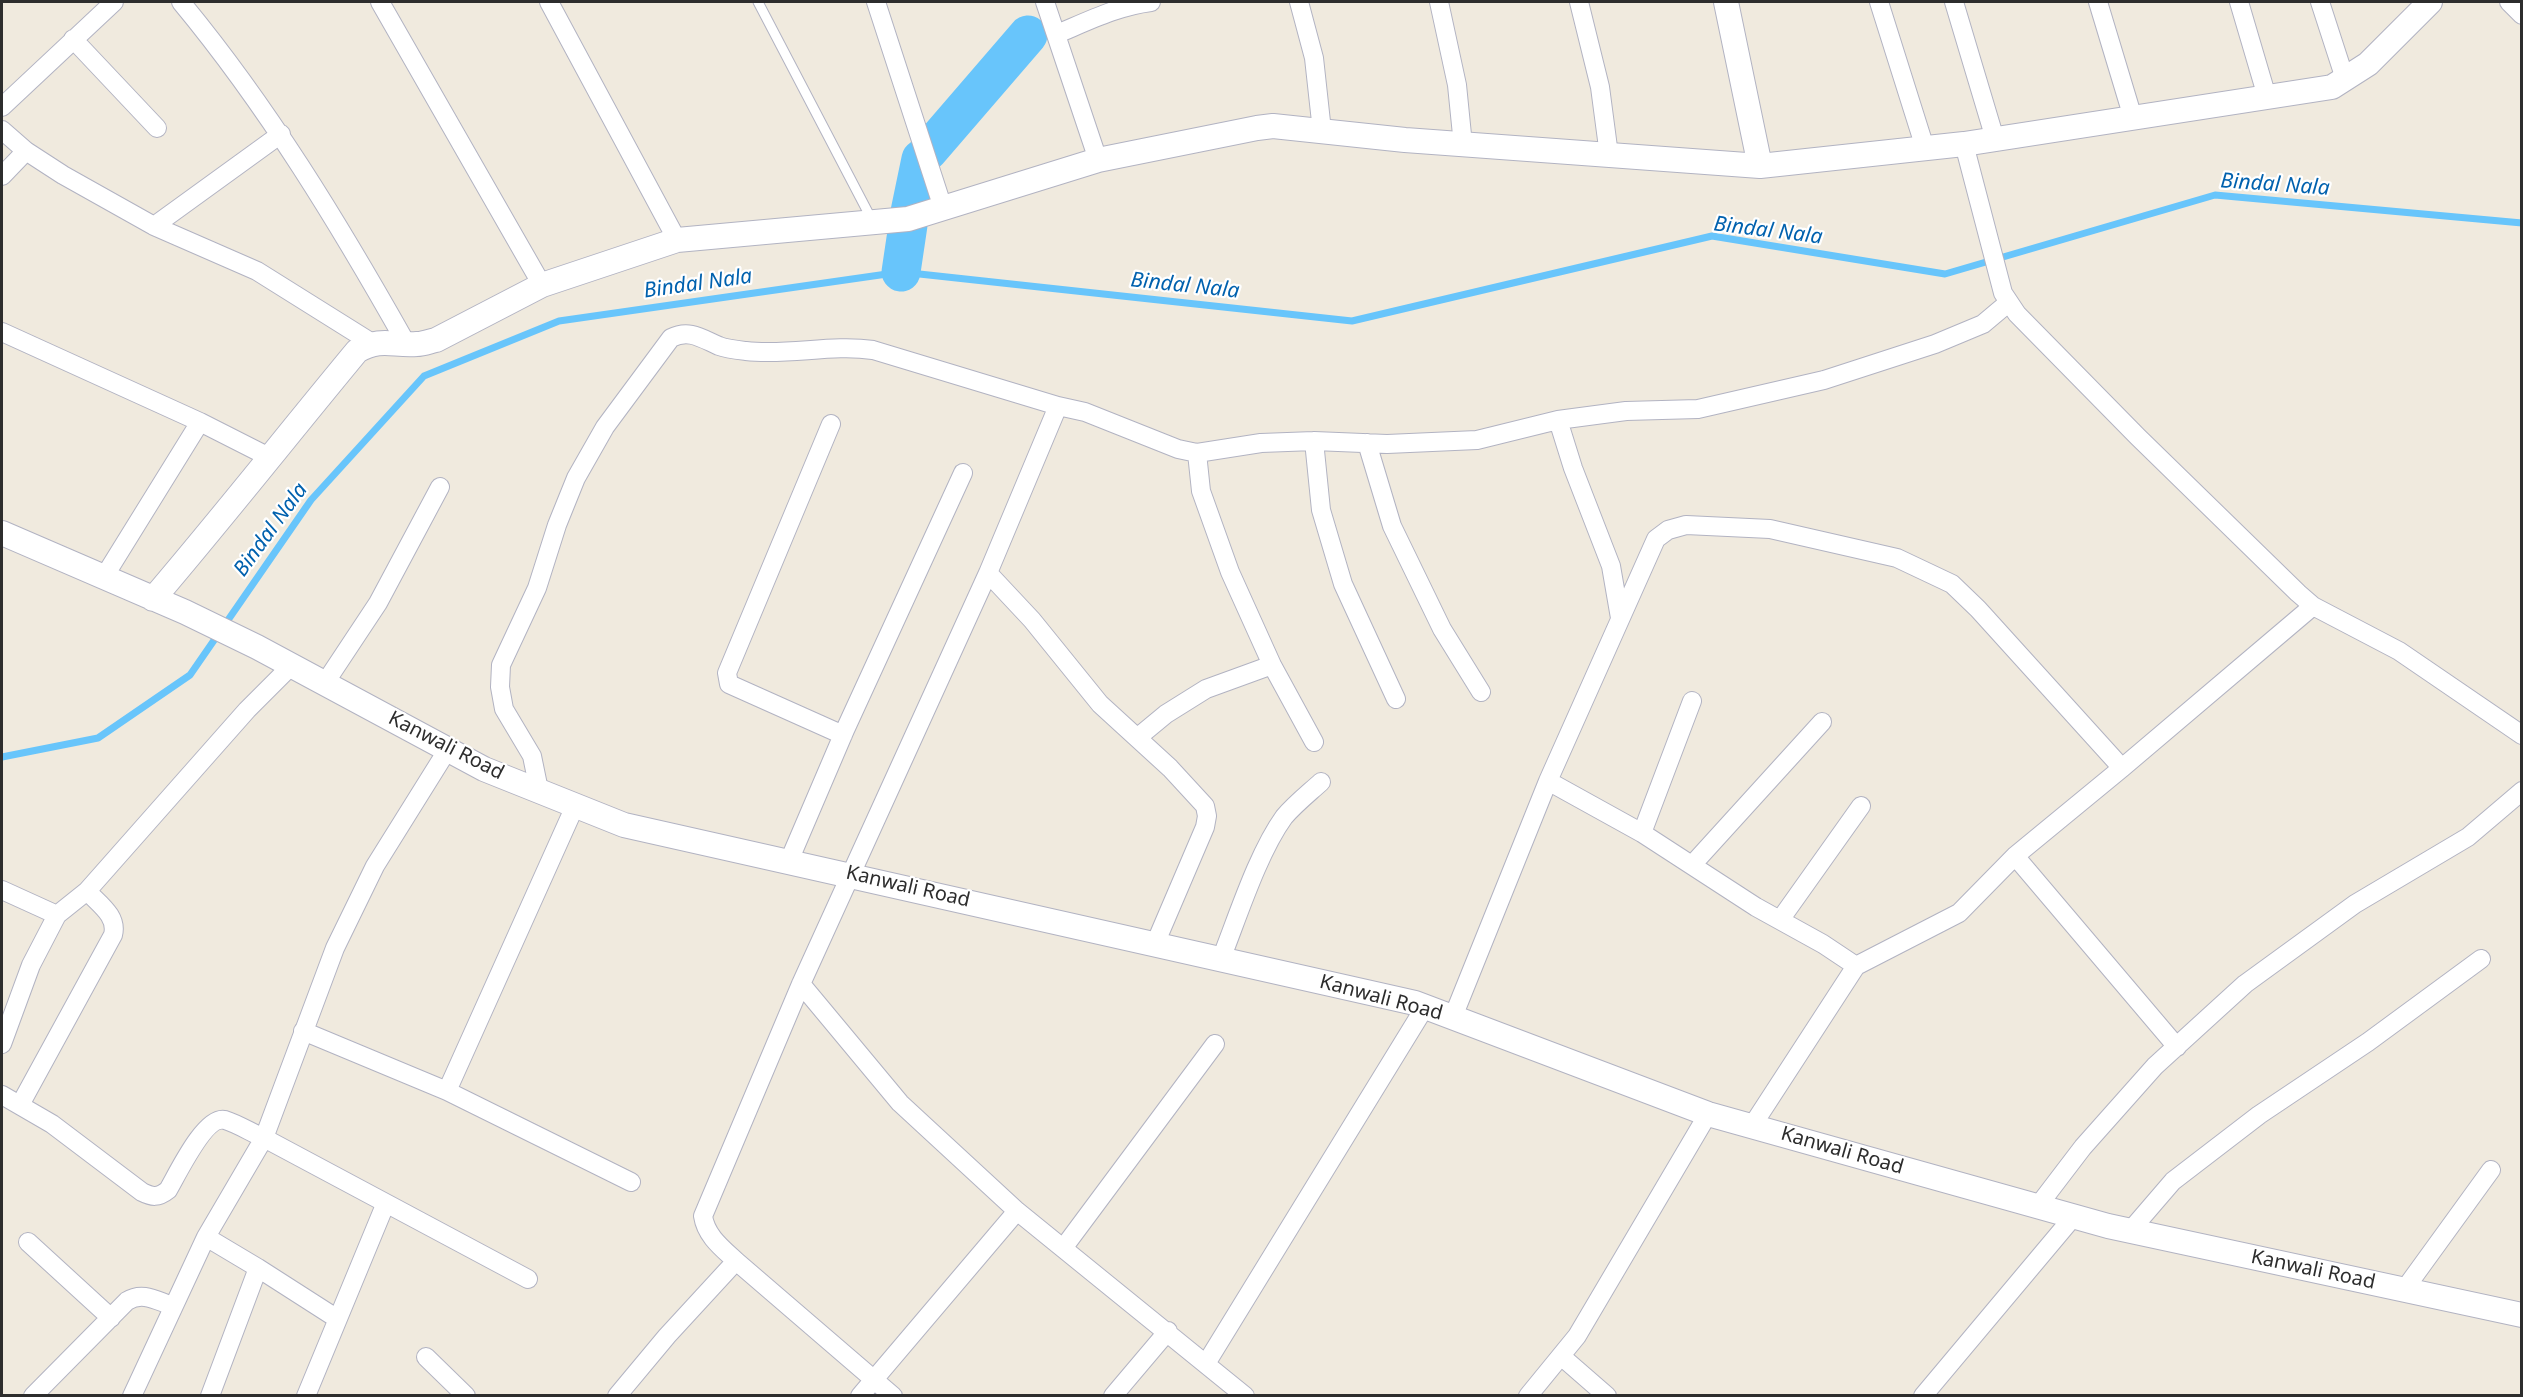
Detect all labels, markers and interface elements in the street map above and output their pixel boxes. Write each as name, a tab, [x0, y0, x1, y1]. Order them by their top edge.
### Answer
water label: Bindal Nala	[2220, 169, 2330, 201]
water label: Bindal Nala	[1712, 212, 1824, 250]
water label: Bindal Nala	[642, 264, 754, 304]
water label: Bindal Nala	[1129, 268, 1241, 304]
water label: Bindal Nala	[229, 478, 313, 582]
street label: Kanwali Road	[384, 707, 508, 785]
street label: Kanwali Road	[844, 861, 972, 913]
street label: Kanwali Road	[1317, 970, 1445, 1026]
street label: Kanwali Road	[1778, 1122, 1906, 1180]
street label: Kanwali Road	[2249, 1245, 2377, 1295]

